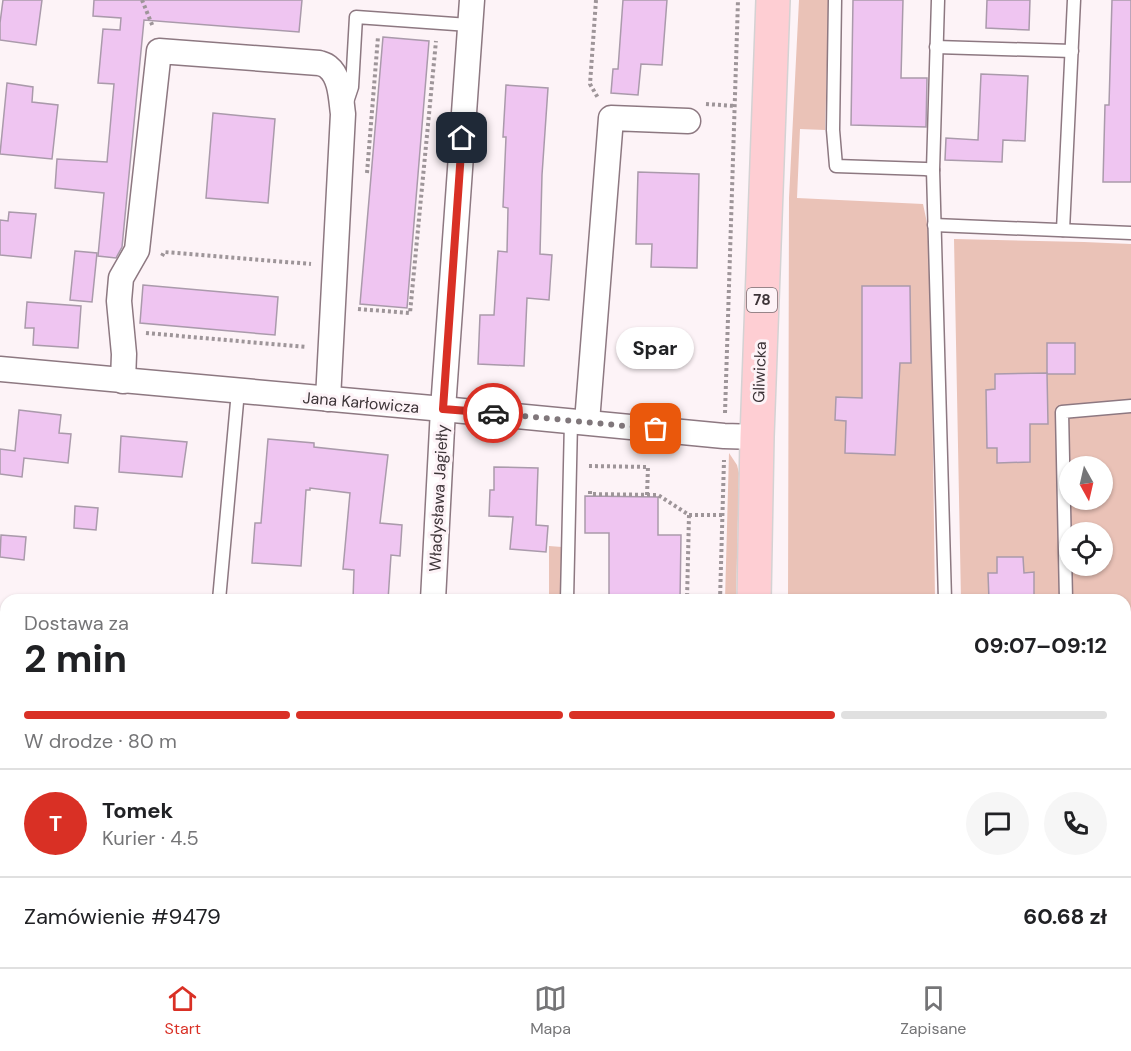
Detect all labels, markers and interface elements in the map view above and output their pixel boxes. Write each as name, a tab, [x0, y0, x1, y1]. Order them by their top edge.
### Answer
pin	[436, 112, 487, 163]
icon: home	[445, 121, 478, 154]
road number: 78	[747, 288, 777, 312]
callout: Spar	[617, 327, 695, 369]
text: Spar	[632, 335, 678, 361]
street label: Gliwicka	[748, 341, 771, 403]
courier	[463, 383, 523, 443]
street label: Jana Karłowicza	[302, 387, 420, 418]
icon: car	[477, 397, 510, 430]
pin	[630, 403, 681, 454]
icon: bag	[639, 412, 672, 445]
street label: Władysława Jagiełły	[424, 424, 453, 572]
north arrow	[1059, 456, 1113, 510]
map controls	[1059, 456, 1113, 576]
button: locate	[1059, 522, 1113, 576]
text: Dostawa za	[24, 610, 129, 636]
text: 09:07–09:12	[974, 631, 1107, 660]
text: 2 min	[24, 633, 127, 684]
text: W drodze · 80 m	[24, 728, 177, 754]
button: chat	[966, 792, 1029, 855]
button: phone	[1044, 792, 1107, 855]
text: Tomek	[102, 796, 173, 825]
text: T	[49, 809, 62, 838]
text: Kurier · 4.5	[102, 825, 199, 851]
text: Zamówienie #9479	[24, 902, 221, 931]
text: 60.68 zł	[1023, 902, 1107, 931]
tab: Start	[165, 982, 201, 1039]
tab: Mapa	[530, 982, 571, 1039]
tab: Zapisane	[900, 982, 966, 1039]

